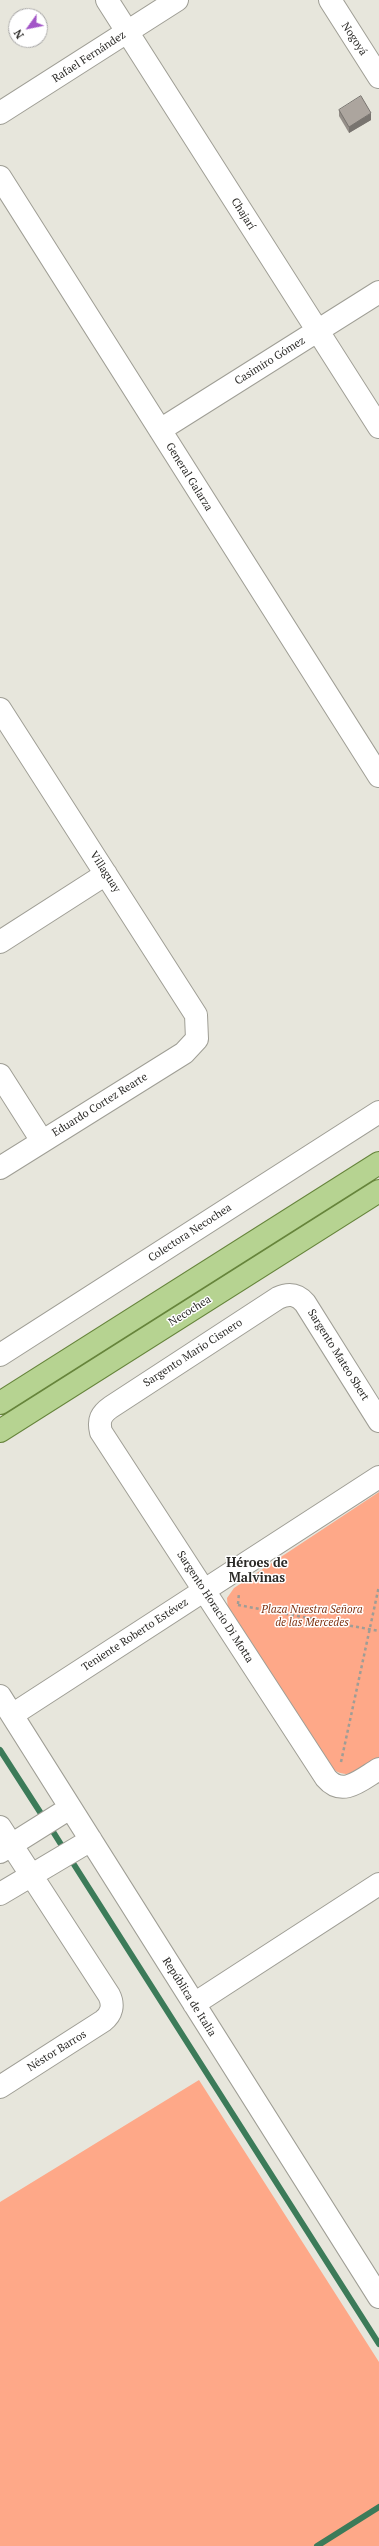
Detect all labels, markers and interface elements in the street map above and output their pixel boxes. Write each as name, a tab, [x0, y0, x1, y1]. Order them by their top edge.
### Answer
north arrow	[8, 8, 48, 48]
street label: Nogoyá	[338, 20, 370, 58]
text: N	[11, 27, 27, 41]
street label: Rafael Fernández	[50, 28, 128, 86]
street label: Chajarí	[228, 196, 258, 232]
street label: Casimiro Gómez	[232, 334, 308, 388]
street label: General Galarza	[163, 440, 215, 514]
street label: Villaguay	[87, 849, 123, 895]
street label: Eduardo Cortez Rearte	[50, 1070, 150, 1140]
street label: Colectora Necochea	[146, 1201, 234, 1265]
street label: Necochea	[166, 1293, 214, 1329]
street label: Sargento Mateo Sbert	[304, 1307, 372, 1403]
street label: Sargento Mario Cisnero	[141, 1316, 245, 1390]
street label: Sargento Horacio Di Motta	[174, 1549, 256, 1665]
district label: Héroes de Malvinas	[226, 1555, 288, 1586]
street label: Teniente Roberto Estévez	[79, 1596, 191, 1674]
park label: Plaza Nuestra Señora de las Mercedes	[261, 1603, 363, 1629]
street label: República de Italia	[159, 1955, 219, 2039]
street label: Néstor Barros	[25, 2028, 89, 2074]

